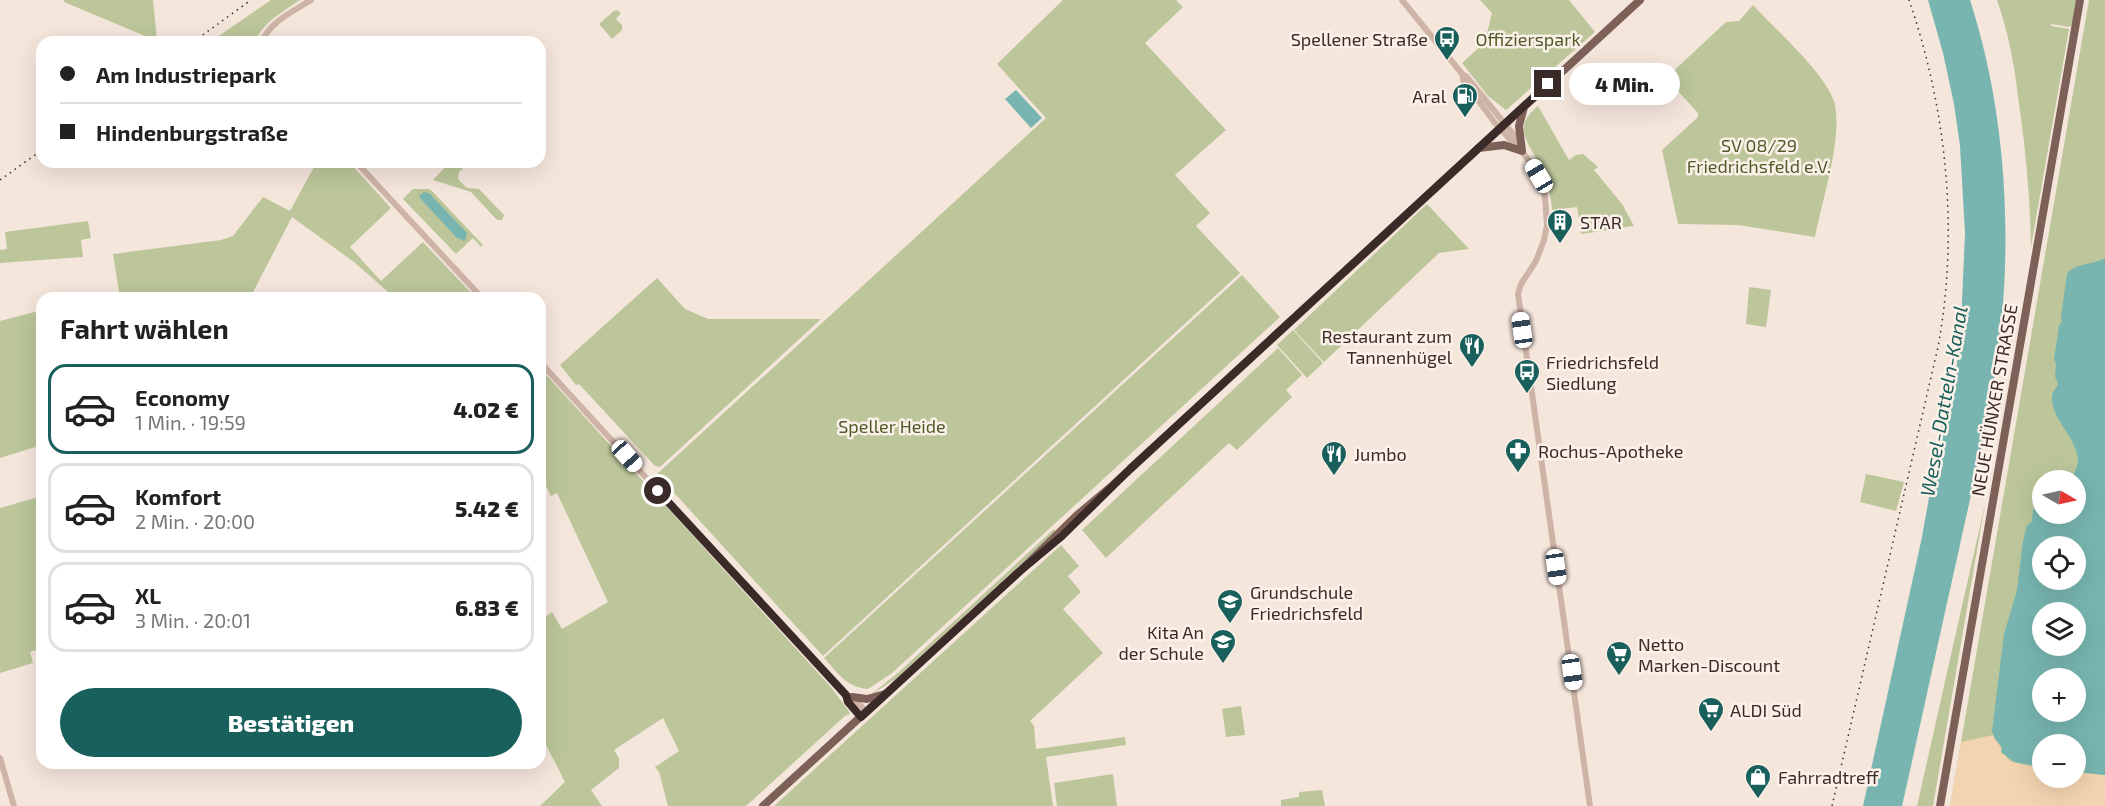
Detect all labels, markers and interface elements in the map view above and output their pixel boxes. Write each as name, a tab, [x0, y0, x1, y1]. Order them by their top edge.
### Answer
bus stop icon: Spellener Straße	[1432, 24, 1462, 62]
place label: Spellener Straße	[1291, 28, 1428, 50]
park label: Offizierspark	[1475, 28, 1581, 50]
text: Am Industriepark	[96, 61, 276, 87]
callout: 4 Min.	[1569, 63, 1680, 105]
route end	[1534, 70, 1561, 97]
text: 4 Min.	[1595, 72, 1654, 96]
fuel station icon: Aral	[1450, 81, 1480, 119]
place label: Aral	[1412, 85, 1447, 107]
text: Hindenburgstraße	[96, 119, 288, 145]
park label: SV 08/29 Friedrichsfeld e.V.	[1687, 134, 1831, 177]
car	[1522, 156, 1556, 196]
building icon: STAR	[1545, 207, 1575, 245]
place label: STAR	[1580, 211, 1622, 233]
street label: NEUE HÜNXER STRASSE	[1966, 302, 2022, 498]
water label: Wesel-Datteln-Kanal	[1914, 304, 1972, 498]
car	[1511, 311, 1533, 349]
text: Fahrt wählen	[60, 312, 229, 344]
place label: Restaurant zum Tannenhügel	[1322, 325, 1453, 368]
restaurant icon: Restaurant zum Tannenhügel	[1457, 331, 1487, 369]
place label: Friedrichsfeld Siedlung	[1546, 351, 1659, 394]
bus stop icon: Friedrichsfeld Siedlung	[1512, 357, 1542, 395]
icon: car	[63, 382, 117, 436]
text: Economy	[135, 384, 230, 410]
text: 4.02 €	[453, 396, 519, 422]
text: 1 Min. · 19:59	[135, 410, 246, 434]
park label: Speller Heide	[838, 415, 946, 437]
pharmacy icon: Rochus-Apotheke	[1503, 436, 1533, 474]
car	[608, 437, 646, 475]
restaurant icon: Jumbo	[1319, 439, 1349, 477]
place label: Rochus-Apotheke	[1538, 440, 1683, 462]
place label: Jumbo	[1354, 443, 1407, 465]
north arrow	[2032, 470, 2086, 524]
map controls	[2032, 470, 2086, 788]
route start	[644, 477, 671, 504]
icon: car	[63, 481, 117, 535]
text: Komfort	[135, 483, 221, 509]
text: 5.42 €	[455, 495, 519, 521]
text: 2 Min. · 20:00	[135, 509, 255, 533]
button: locate	[2032, 536, 2086, 590]
car	[1545, 548, 1567, 586]
icon: car	[63, 580, 117, 634]
place label: Grundschule Friedrichsfeld	[1250, 581, 1363, 624]
text: XL	[135, 582, 161, 608]
school or university icon: Grundschule Friedrichsfeld	[1215, 587, 1245, 625]
text: 6.83 €	[455, 594, 519, 620]
button: layers	[2032, 602, 2086, 656]
text: 3 Min. · 20:01	[135, 608, 251, 632]
place label: Kita An der Schule	[1119, 621, 1204, 664]
school or university icon: Kita An der Schule	[1208, 627, 1238, 665]
place label: Netto Marken-Discount	[1638, 633, 1780, 676]
supermarket icon: Netto Marken-Discount	[1604, 639, 1634, 677]
car	[1561, 653, 1583, 691]
button: +	[2032, 668, 2086, 722]
button: Bestätigen	[60, 688, 522, 757]
supermarket icon: ALDI Süd	[1696, 695, 1726, 733]
place label: ALDI Süd	[1730, 699, 1802, 721]
button: −	[2032, 734, 2086, 788]
shop icon: Fahrradtreff	[1743, 762, 1773, 800]
place label: Fahrradtreff	[1778, 766, 1880, 788]

